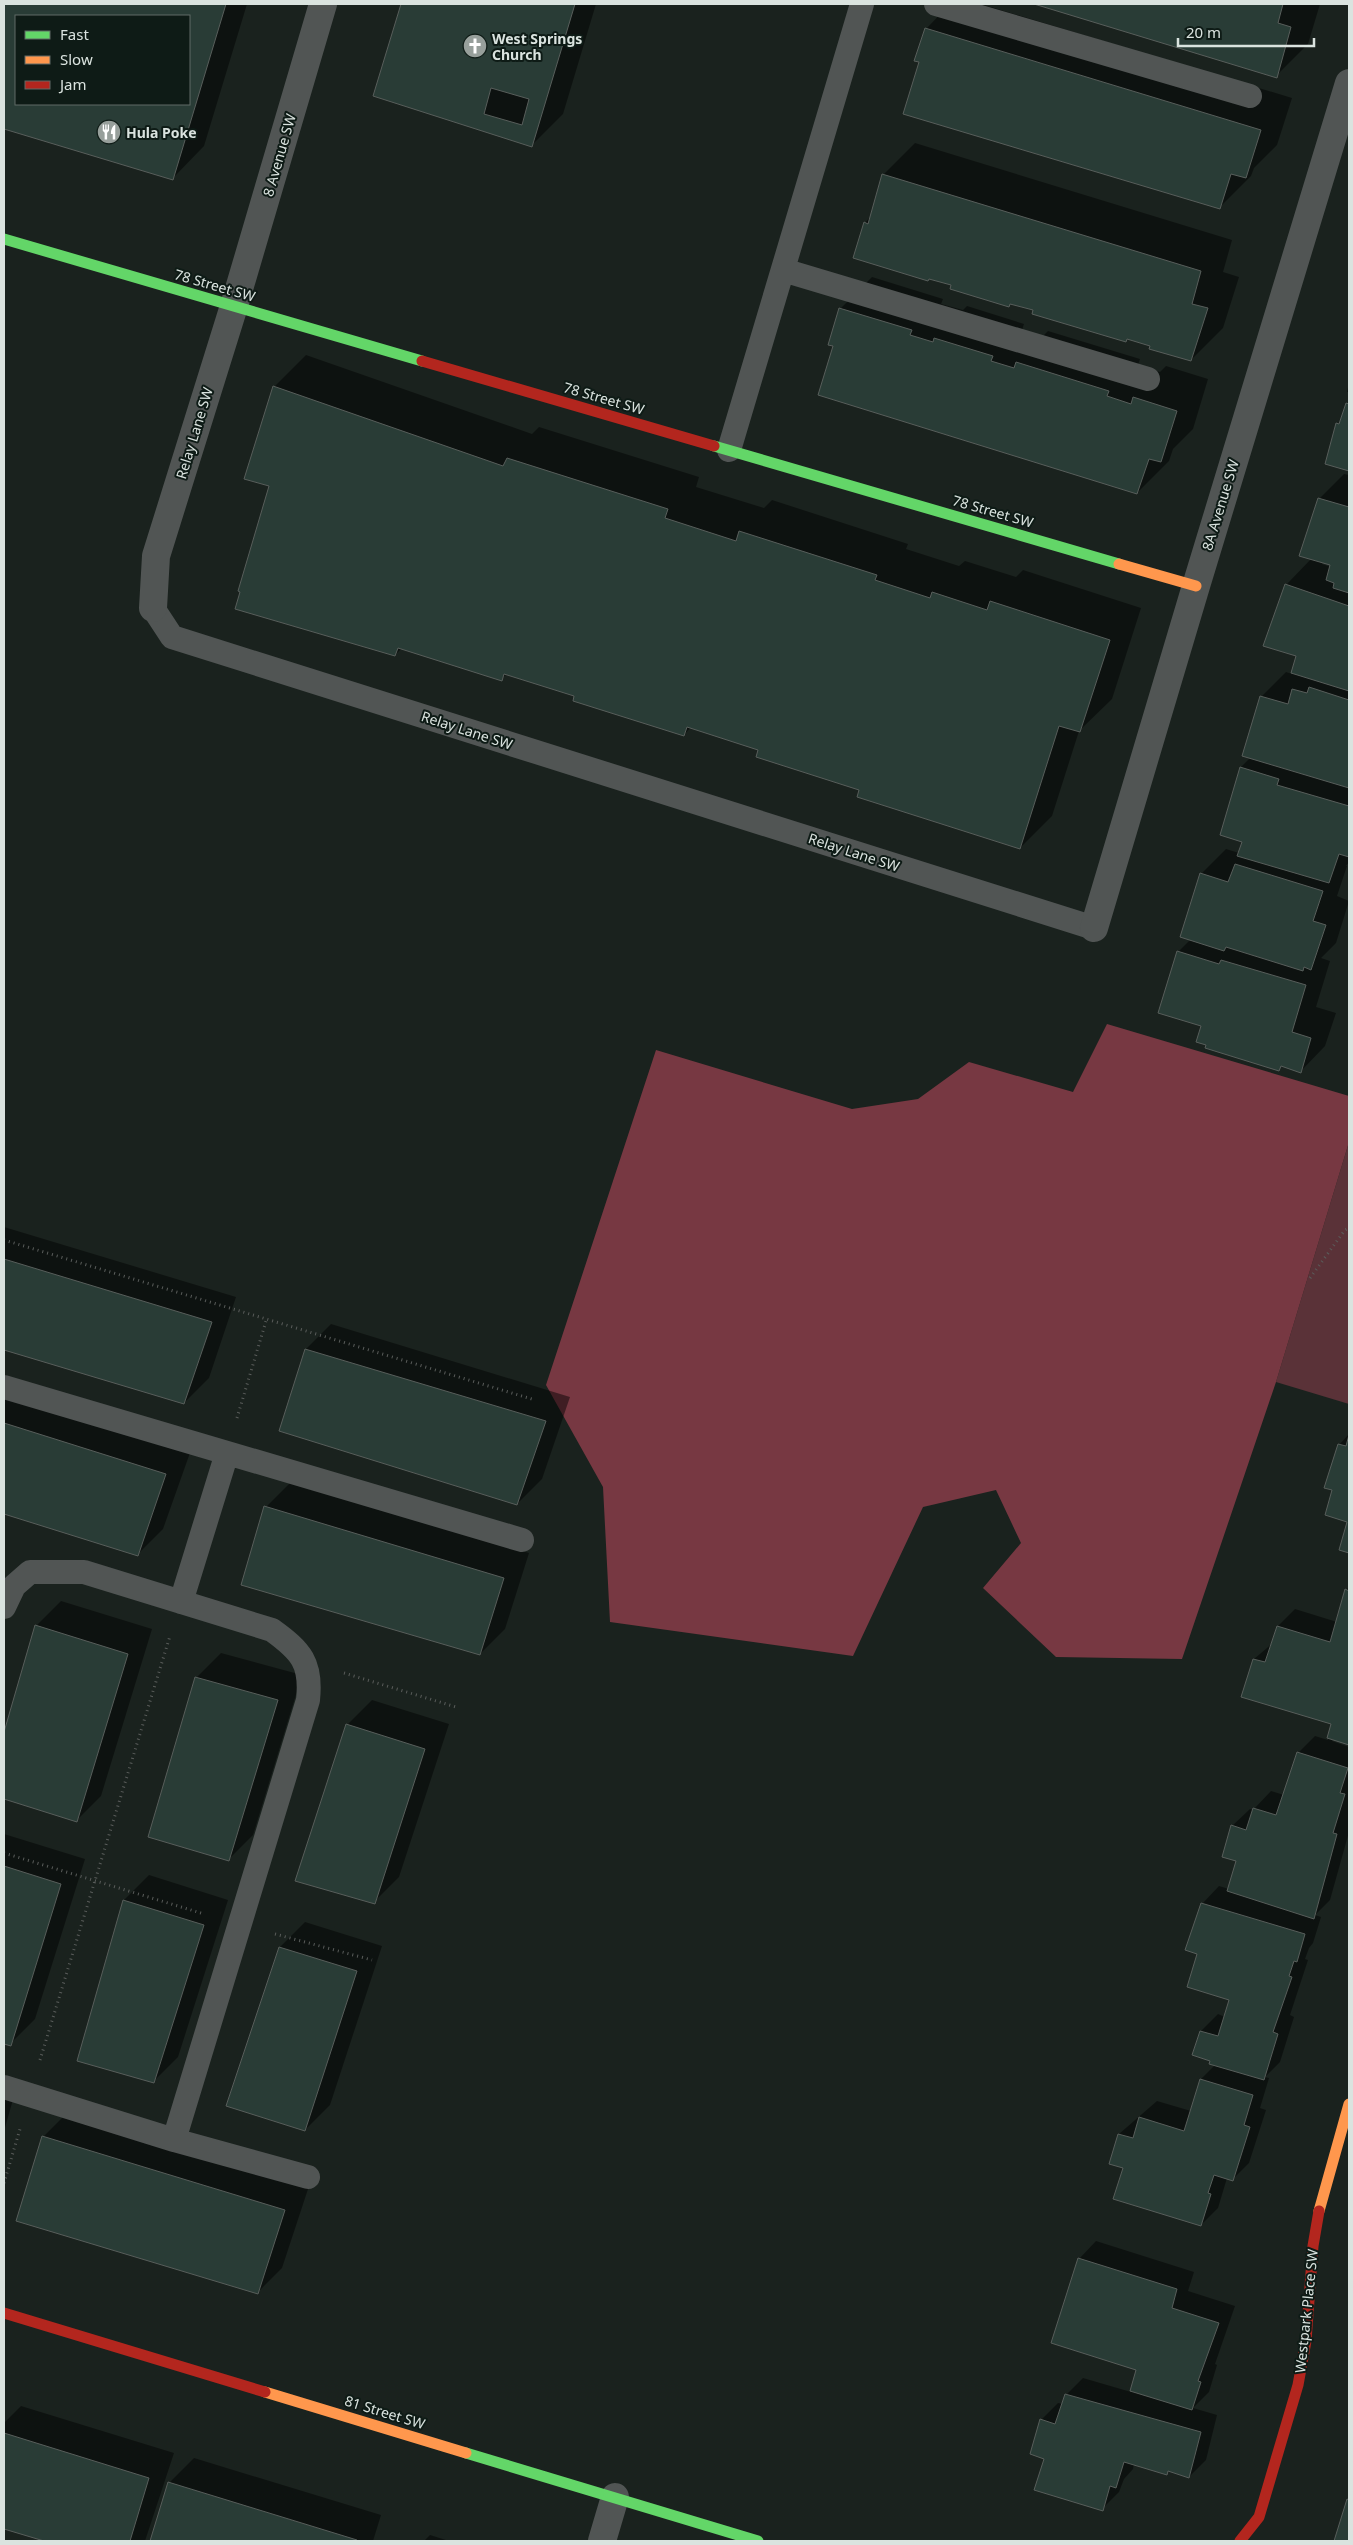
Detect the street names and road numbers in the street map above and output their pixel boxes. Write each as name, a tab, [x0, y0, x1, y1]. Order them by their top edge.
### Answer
street label: 8 Avenue SW	[258, 111, 300, 199]
street label: 78 Street SW	[172, 264, 258, 306]
street label: 78 Street SW	[561, 377, 647, 419]
street label: Relay Lane SW	[171, 385, 217, 481]
street label: 8A Avenue SW	[1197, 457, 1243, 553]
street label: 78 Street SW	[950, 490, 1036, 532]
street label: Relay Lane SW	[419, 706, 515, 754]
street label: Relay Lane SW	[806, 828, 902, 876]
street label: Westpark Place SW	[1290, 2248, 1322, 2374]
street label: 81 Street SW	[342, 2391, 428, 2433]

